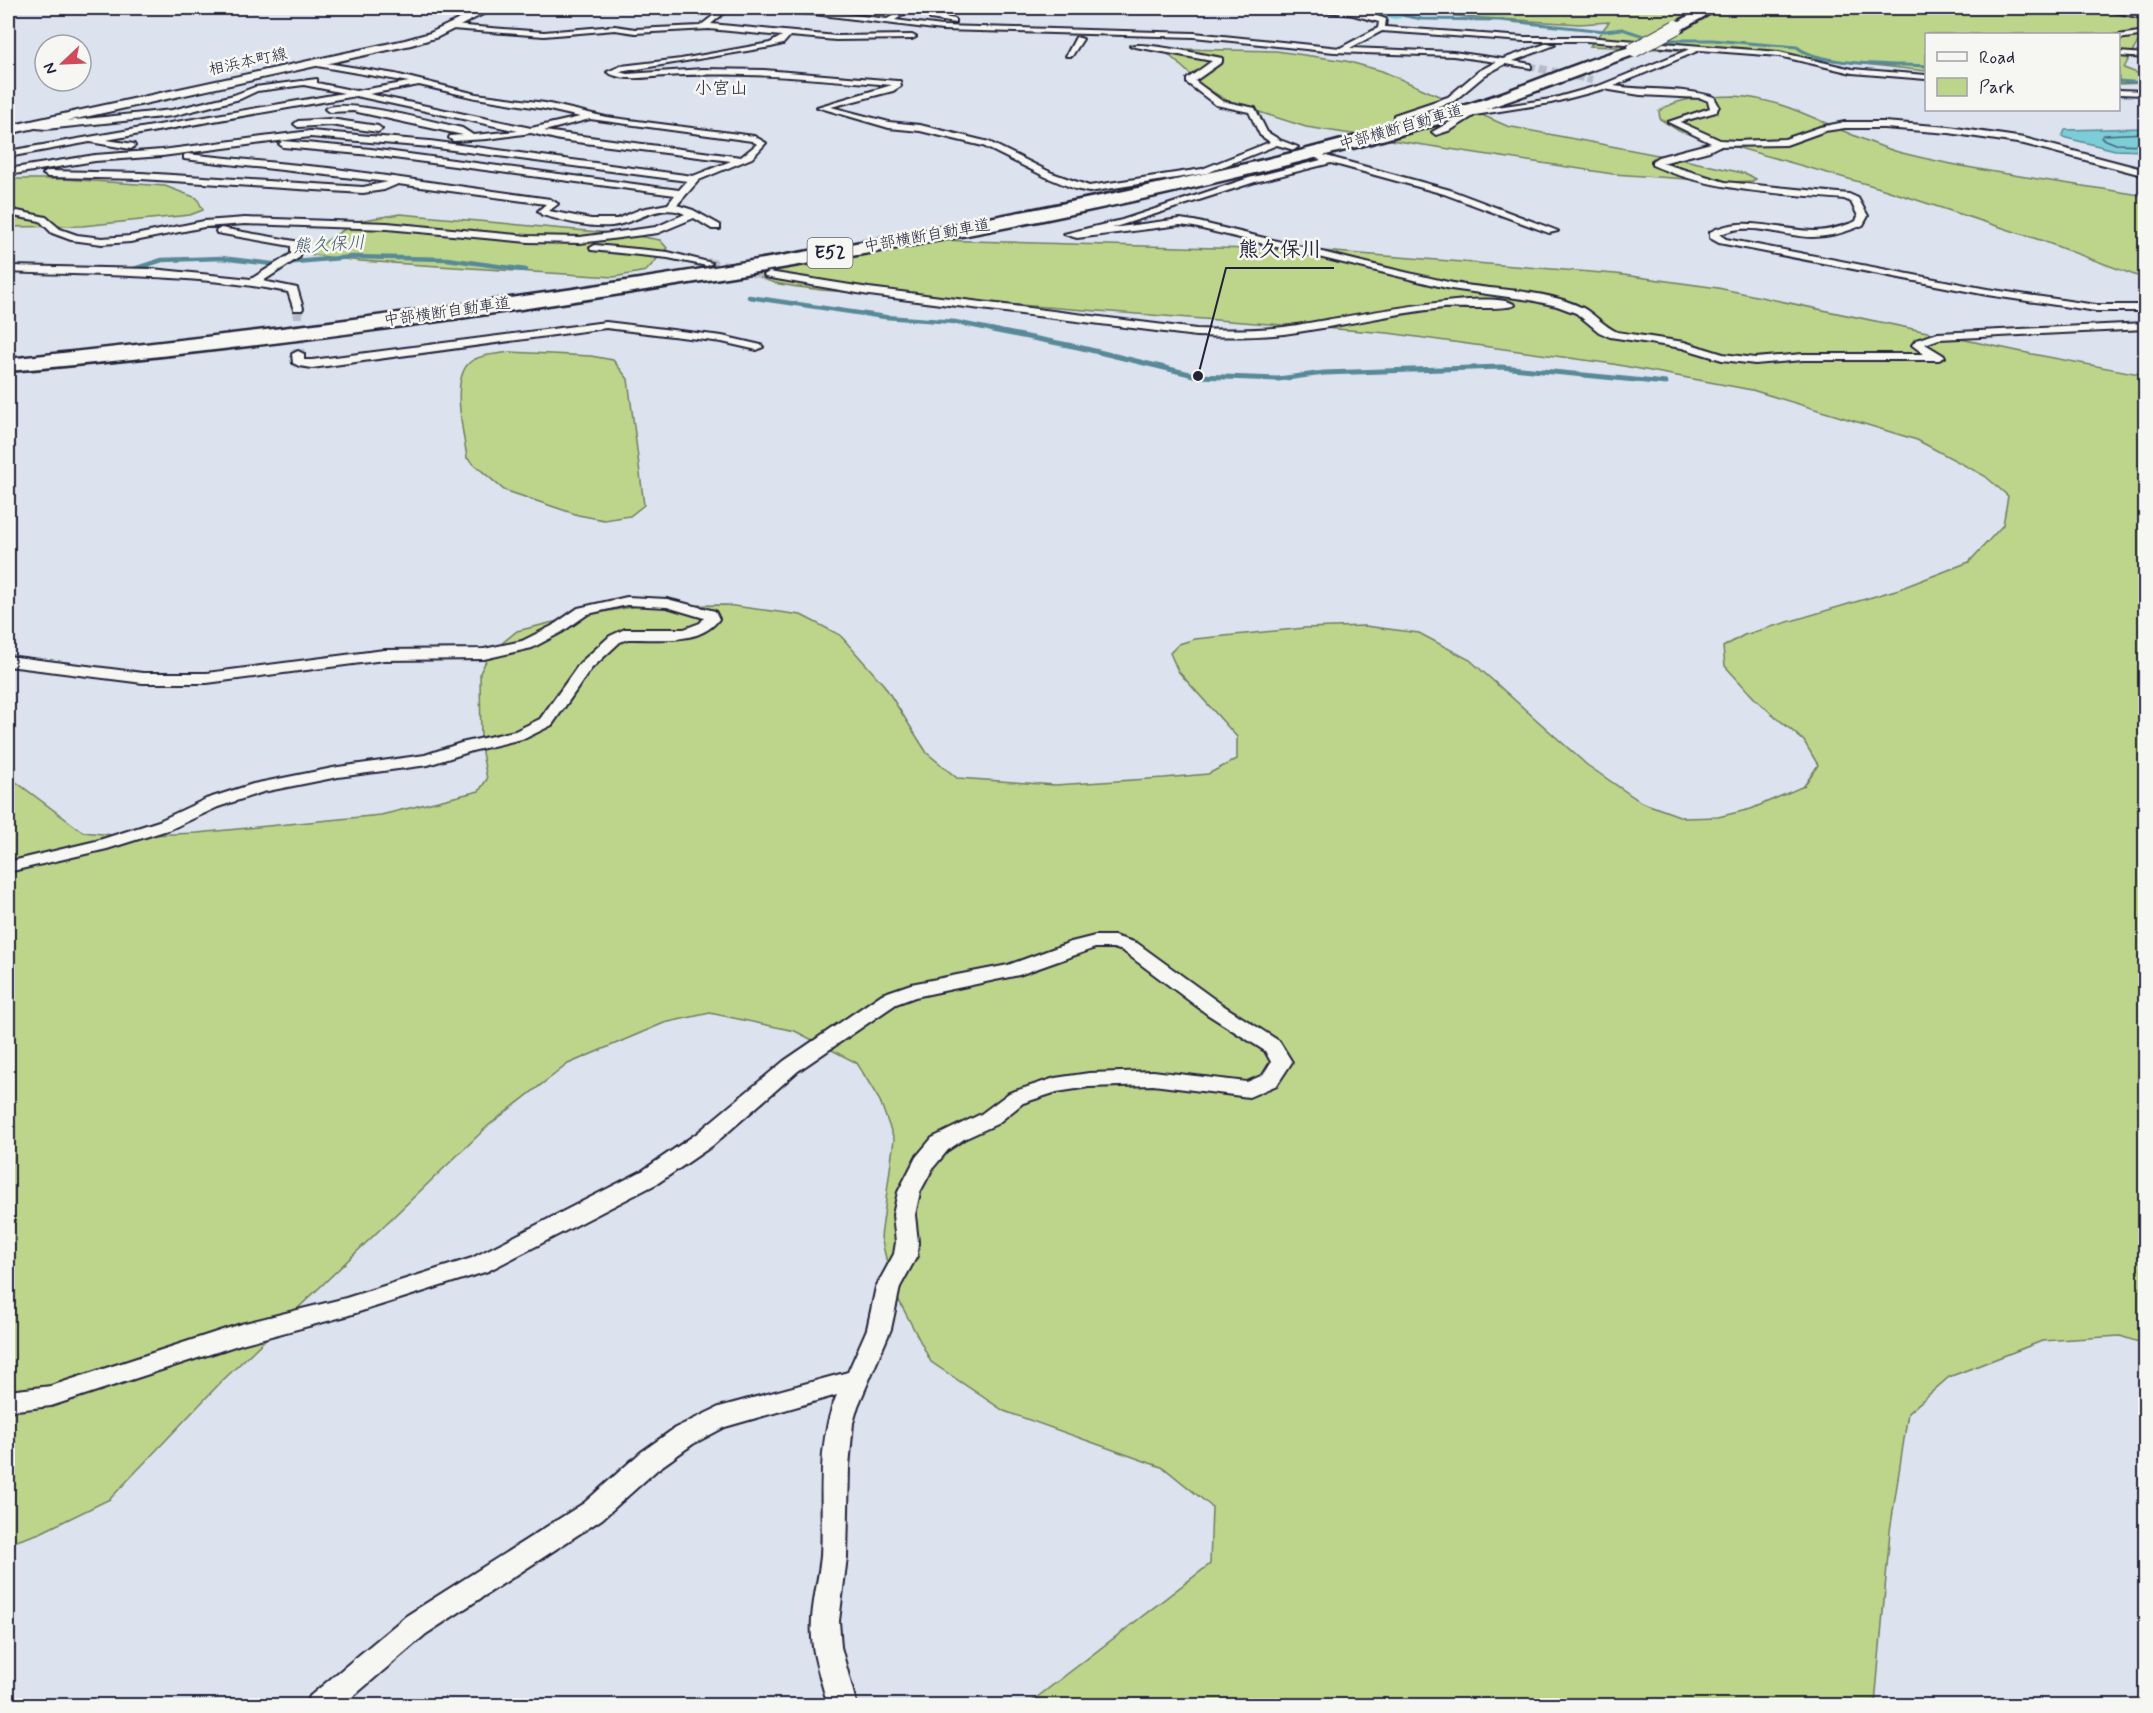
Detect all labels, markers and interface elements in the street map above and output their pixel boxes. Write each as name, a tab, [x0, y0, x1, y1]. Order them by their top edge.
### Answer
north arrow	[33, 33, 93, 93]
legend	[1925, 33, 2120, 111]
street label: 相浜本町線	[207, 43, 289, 81]
text: Road	[1979, 46, 2015, 70]
text: N	[39, 59, 62, 77]
text: Park	[1979, 76, 2015, 100]
district label: 小宮山	[694, 77, 748, 101]
street label: 中部横断自動車道	[1337, 100, 1465, 156]
street label: 中部横断自動車道	[862, 215, 992, 257]
callout: 熊久保川	[1226, 229, 1334, 268]
water label: 熊久保川	[292, 231, 366, 259]
text: 熊久保川	[1238, 236, 1322, 264]
road number: E52	[808, 238, 852, 268]
street label: 中部横断自動車道	[382, 293, 512, 331]

